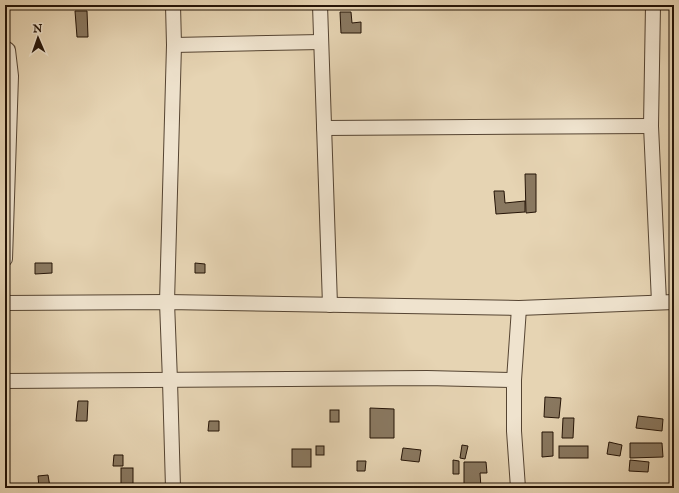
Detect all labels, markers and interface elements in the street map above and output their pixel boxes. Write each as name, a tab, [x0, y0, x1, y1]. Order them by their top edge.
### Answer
north arrow	[18, 18, 58, 58]
text: N	[32, 22, 43, 36]

